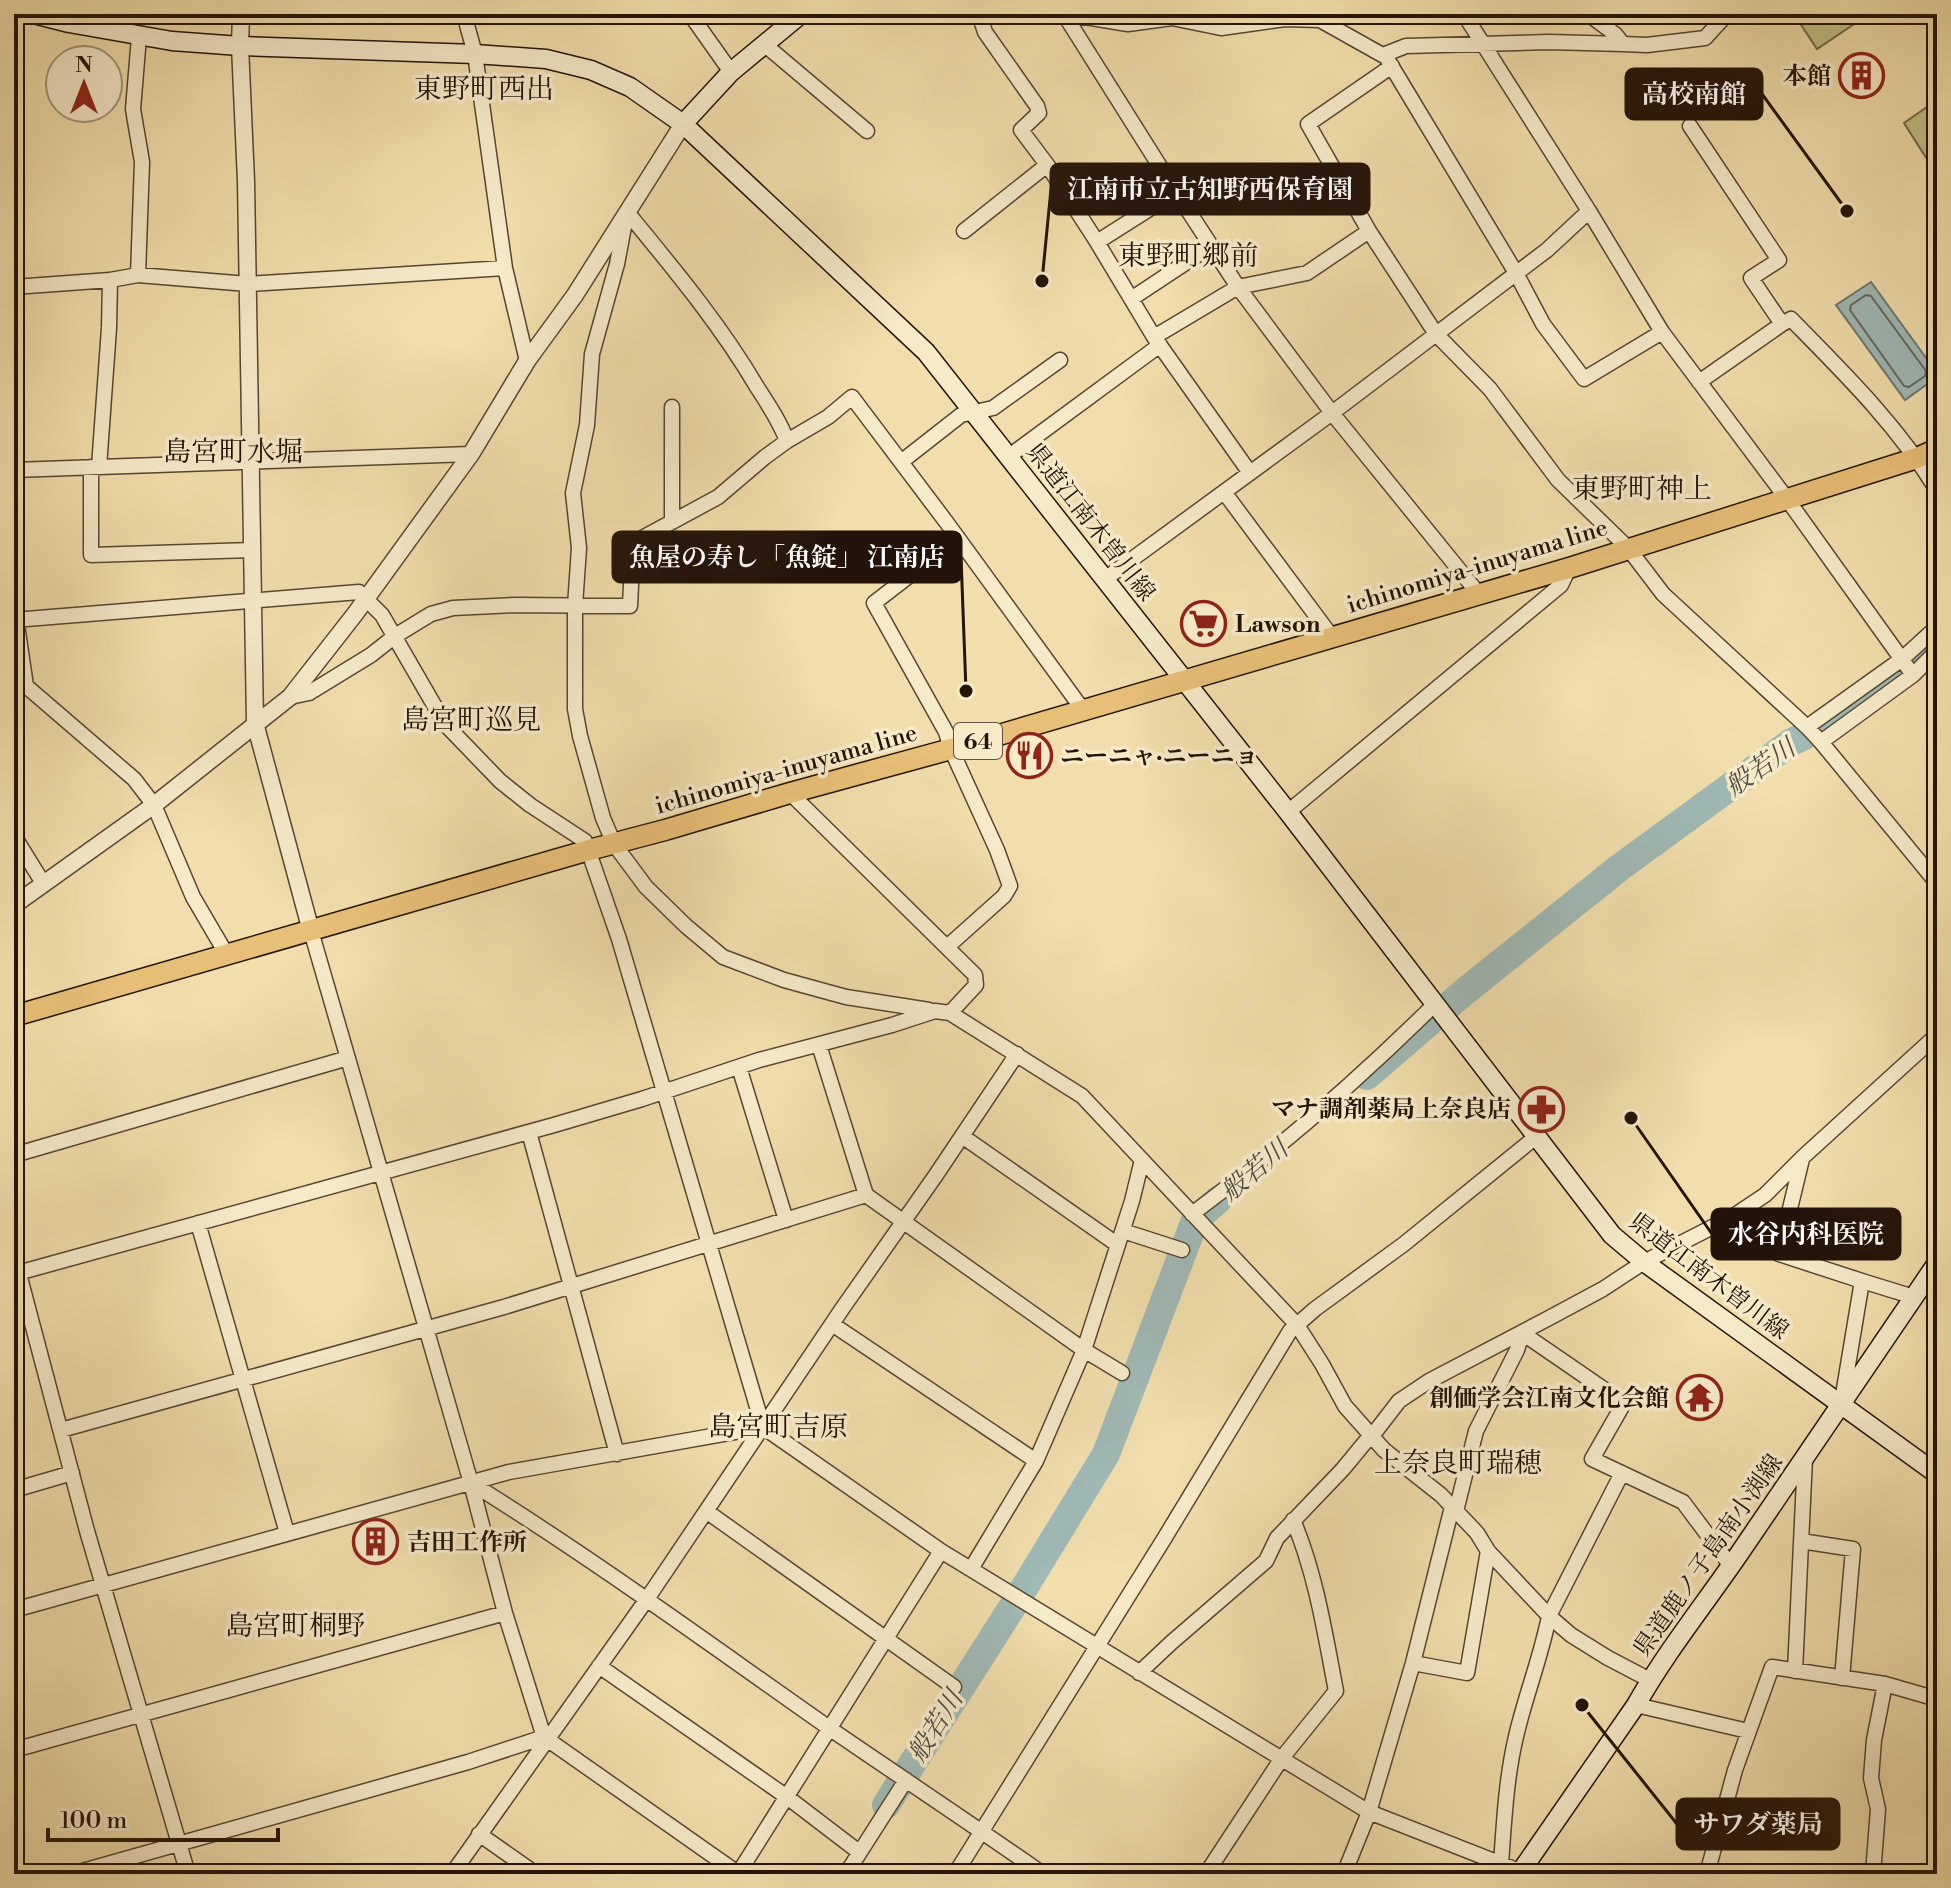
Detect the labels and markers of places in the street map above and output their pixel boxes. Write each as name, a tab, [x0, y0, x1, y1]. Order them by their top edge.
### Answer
building icon: 本館	[1838, 52, 1886, 100]
place label: 本館	[1783, 62, 1831, 92]
callout: 高校南館	[1626, 69, 1762, 119]
callout: 江南市立古知野西保育園	[1051, 164, 1369, 214]
callout: 魚屋の寿し「魚錠」 江南店	[613, 532, 961, 582]
supermarket icon: Lawson	[1180, 600, 1228, 648]
place label: Lawson	[1235, 610, 1321, 640]
restaurant icon: ニーニャ·ニーニョ	[1005, 732, 1053, 780]
place label: ニーニャ·ニーニョ	[1060, 742, 1259, 772]
pharmacy icon: マナ調剤薬局上奈良店	[1518, 1085, 1566, 1133]
place label: マナ調剤薬局上奈良店	[1271, 1095, 1511, 1125]
callout: 水谷内科医院	[1712, 1209, 1900, 1259]
temple icon: 創価学会江南文化会館	[1676, 1374, 1724, 1422]
place label: 創価学会江南文化会館	[1429, 1384, 1669, 1414]
building icon: 吉田工作所	[352, 1518, 400, 1566]
place label: 吉田工作所	[407, 1528, 527, 1558]
callout: サワダ薬局	[1677, 1799, 1839, 1849]

